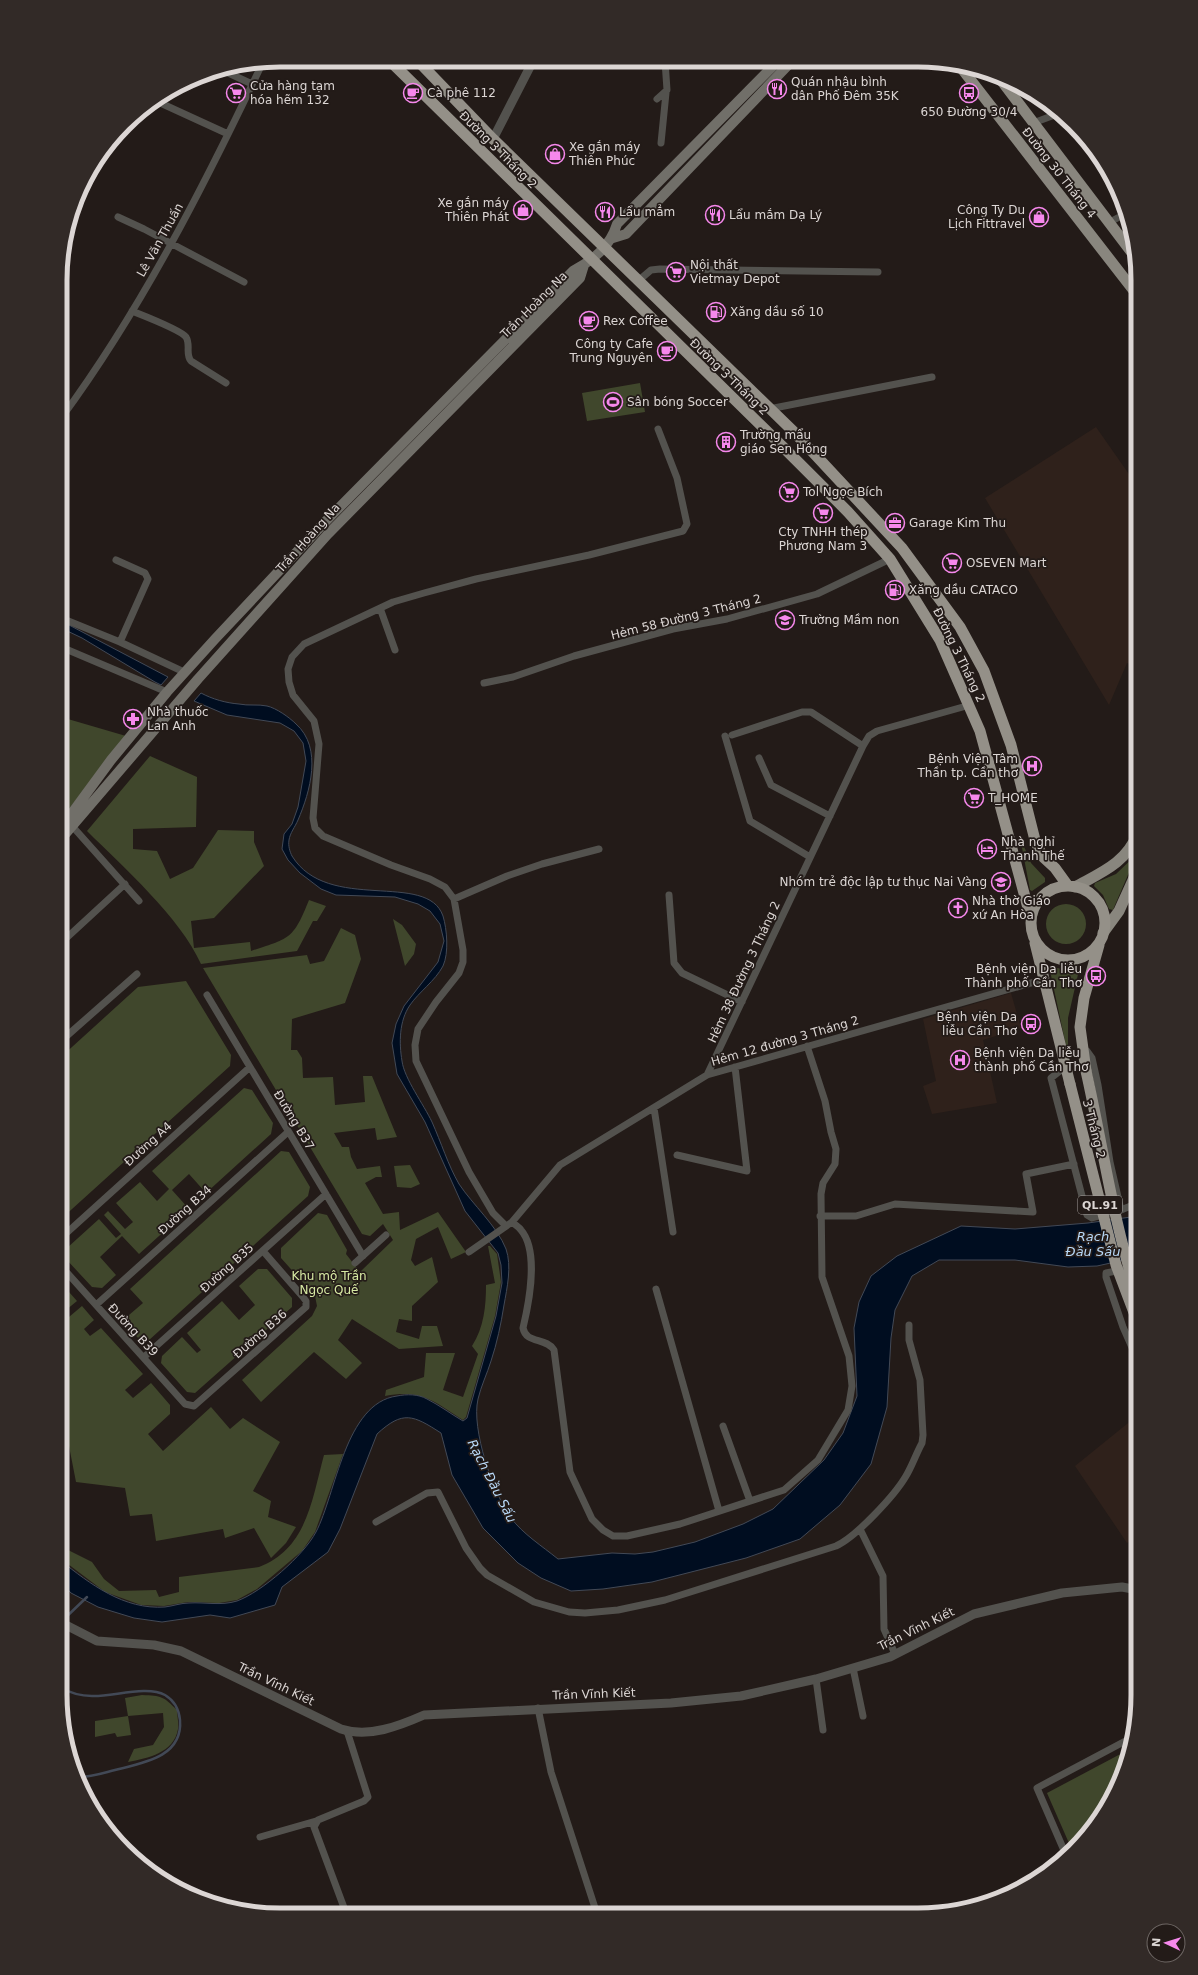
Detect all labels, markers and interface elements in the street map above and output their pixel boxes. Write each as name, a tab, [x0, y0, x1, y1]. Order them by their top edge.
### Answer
place label: Quán nhậu bình dân Phố Đêm 35K	[791, 75, 900, 103]
restaurant icon: Quán nhậu bình dân Phố Đêm 35K	[766, 78, 788, 100]
place label: Cửa hàng tạm hóa hẽm 132	[250, 79, 335, 107]
supermarket icon: Cửa hàng tạm hóa hẽm 132	[225, 82, 247, 104]
cafe icon: Cà phê 112	[402, 82, 424, 104]
bus stop icon: 650 Đường 30/4	[958, 82, 980, 104]
place label: Cà phê 112	[427, 86, 496, 100]
place label: 650 Đường 30/4	[921, 105, 1017, 119]
street label: Đường 3 Tháng 2	[456, 108, 540, 192]
street label: Đường 30 Tháng 4	[1019, 125, 1099, 221]
place label: Xe gắn máy Thiên Phúc	[568, 140, 640, 168]
shop icon: Xe gắn máy Thiên Phúc	[544, 143, 566, 165]
place label: Xe gắn máy Thiên Phát	[438, 196, 509, 224]
shop icon: Xe gắn máy Thiên Phát	[512, 199, 534, 221]
street label: Lê Văn Thuấn	[134, 201, 186, 279]
restaurant icon: Lẩu mẳm	[594, 201, 616, 223]
place label: Công Ty Du Lịch Fittravel	[948, 203, 1025, 231]
place label: Lẩu mẳm	[619, 204, 675, 219]
restaurant icon: Lẩu mắm Dạ Lý	[704, 204, 726, 226]
shop icon: Công Ty Du Lịch Fittravel	[1028, 206, 1050, 228]
place label: Lẩu mắm Dạ Lý	[729, 208, 822, 222]
place label: Nội thất Vietmay Depot	[690, 258, 780, 286]
supermarket icon: Nội thất Vietmay Depot	[665, 261, 687, 283]
street label: Trần Hoàng Na	[497, 269, 570, 342]
fuel station icon: Xăng dầu số 10	[705, 301, 727, 323]
place label: Xăng dầu số 10	[730, 305, 824, 319]
cafe icon: Rex Coffee	[578, 310, 600, 332]
place label: Rex Coffee	[603, 314, 668, 328]
street label: Đường 3 Tháng 2	[687, 336, 771, 418]
place label: Công ty Cafe Trung Nguyên	[569, 337, 653, 365]
cafe icon: Công ty Cafe Trung Nguyên	[656, 340, 678, 362]
sports icon: Sân bóng Soccer	[602, 391, 624, 413]
place label: Sân bóng Soccer	[627, 395, 728, 409]
place label: Trường mẩu giáo Sen Hồng	[739, 428, 827, 456]
building icon: Trường mẩu giáo Sen Hồng	[715, 431, 737, 453]
supermarket icon: Tol Ngọc Bích	[778, 481, 800, 503]
place label: Tol Ngọc Bích	[802, 485, 883, 499]
street label: Trần Hoàng Na	[273, 500, 343, 576]
supermarket icon: Cty TNHH thép Phương Nam 3	[812, 502, 834, 524]
office icon: Garage Kim Thu	[884, 512, 906, 534]
place label: Garage Kim Thu	[909, 516, 1006, 530]
place label: Cty TNHH thép Phương Nam 3	[778, 525, 868, 553]
supermarket icon: OSEVEN Mart	[941, 552, 963, 574]
place label: OSEVEN Mart	[966, 556, 1047, 570]
fuel station icon: Xăng dầu CATACO	[884, 579, 906, 601]
place label: Xăng dầu CATACO	[909, 583, 1018, 597]
street label: Hẻm 58 Đường 3 Tháng 2	[609, 591, 763, 643]
street label: Đường 3 Tháng 2	[930, 605, 988, 705]
school or university icon: Trường Mầm non	[774, 609, 796, 631]
place label: Trường Mầm non	[798, 613, 899, 627]
place label: Nhà thuốc Lan Anh	[147, 705, 209, 733]
pharmacy icon: Nhà thuốc Lan Anh	[122, 708, 144, 730]
place label: Bệnh Viện Tâm Thần tp. Cần thơ	[917, 752, 1019, 780]
hospital icon: Bệnh Viện Tâm Thần tp. Cần thơ	[1021, 755, 1043, 777]
supermarket icon: T_HOME	[963, 787, 985, 809]
place label: T_HOME	[987, 791, 1038, 805]
place label: Nhà nghỉ Thanh Thế	[1000, 835, 1065, 863]
hotel icon: Nhà nghỉ Thanh Thế	[976, 838, 998, 860]
school or university icon: Nhóm trẻ độc lập tư thục Nai Vàng	[990, 871, 1012, 893]
place label: Nhóm trẻ độc lập tư thục Nai Vàng	[779, 875, 987, 889]
place label: Nhà thờ Giáo xứ An Hòa	[972, 894, 1051, 922]
church icon: Nhà thờ Giáo xứ An Hòa	[947, 897, 969, 919]
street label: Hẻm 38 Đường 3 Tháng 2	[705, 899, 783, 1045]
place label: Bệnh viện Da liễu Thành phố Cần Thơ	[964, 962, 1083, 990]
bus stop icon: Bệnh viện Da liễu Thành phố Cần Thơ	[1085, 965, 1107, 987]
place label: Bệnh viện Da liễu Cần Thơ	[937, 1010, 1018, 1038]
street label: Hẻm 12 đường 3 Tháng 2	[710, 1013, 860, 1069]
bus stop icon: Bệnh viện Da liễu Cần Thơ	[1020, 1013, 1042, 1035]
place label: Bệnh viện Da liễu thành phố Cần Thơ	[974, 1046, 1089, 1074]
hospital icon: Bệnh viện Da liễu thành phố Cần Thơ	[949, 1049, 971, 1071]
street label: Đường B37	[271, 1088, 317, 1152]
street label: 3 Tháng 2	[1080, 1098, 1108, 1160]
street label: Đường A4	[121, 1119, 175, 1169]
street label: Đường B34	[155, 1182, 215, 1238]
road number: QL.91	[1078, 1196, 1122, 1214]
water label: Rạch Đầu Sấu	[1066, 1229, 1120, 1259]
street label: Đường B35	[197, 1240, 257, 1296]
park label: Khu mộ Trần Ngọc Quế	[291, 1269, 367, 1297]
street label: Đường B39	[105, 1301, 161, 1359]
street label: Đường B36	[230, 1307, 290, 1361]
water label: Rạch Đầu Sấu	[465, 1437, 519, 1525]
street label: Trần Vĩnh Kiết	[875, 1604, 957, 1654]
street label: Trần Vĩnh Kiết	[235, 1659, 317, 1709]
street label: Trần Vĩnh Kiết	[551, 1686, 636, 1702]
north arrow	[1146, 1923, 1186, 1963]
text: N	[1150, 1937, 1163, 1947]

